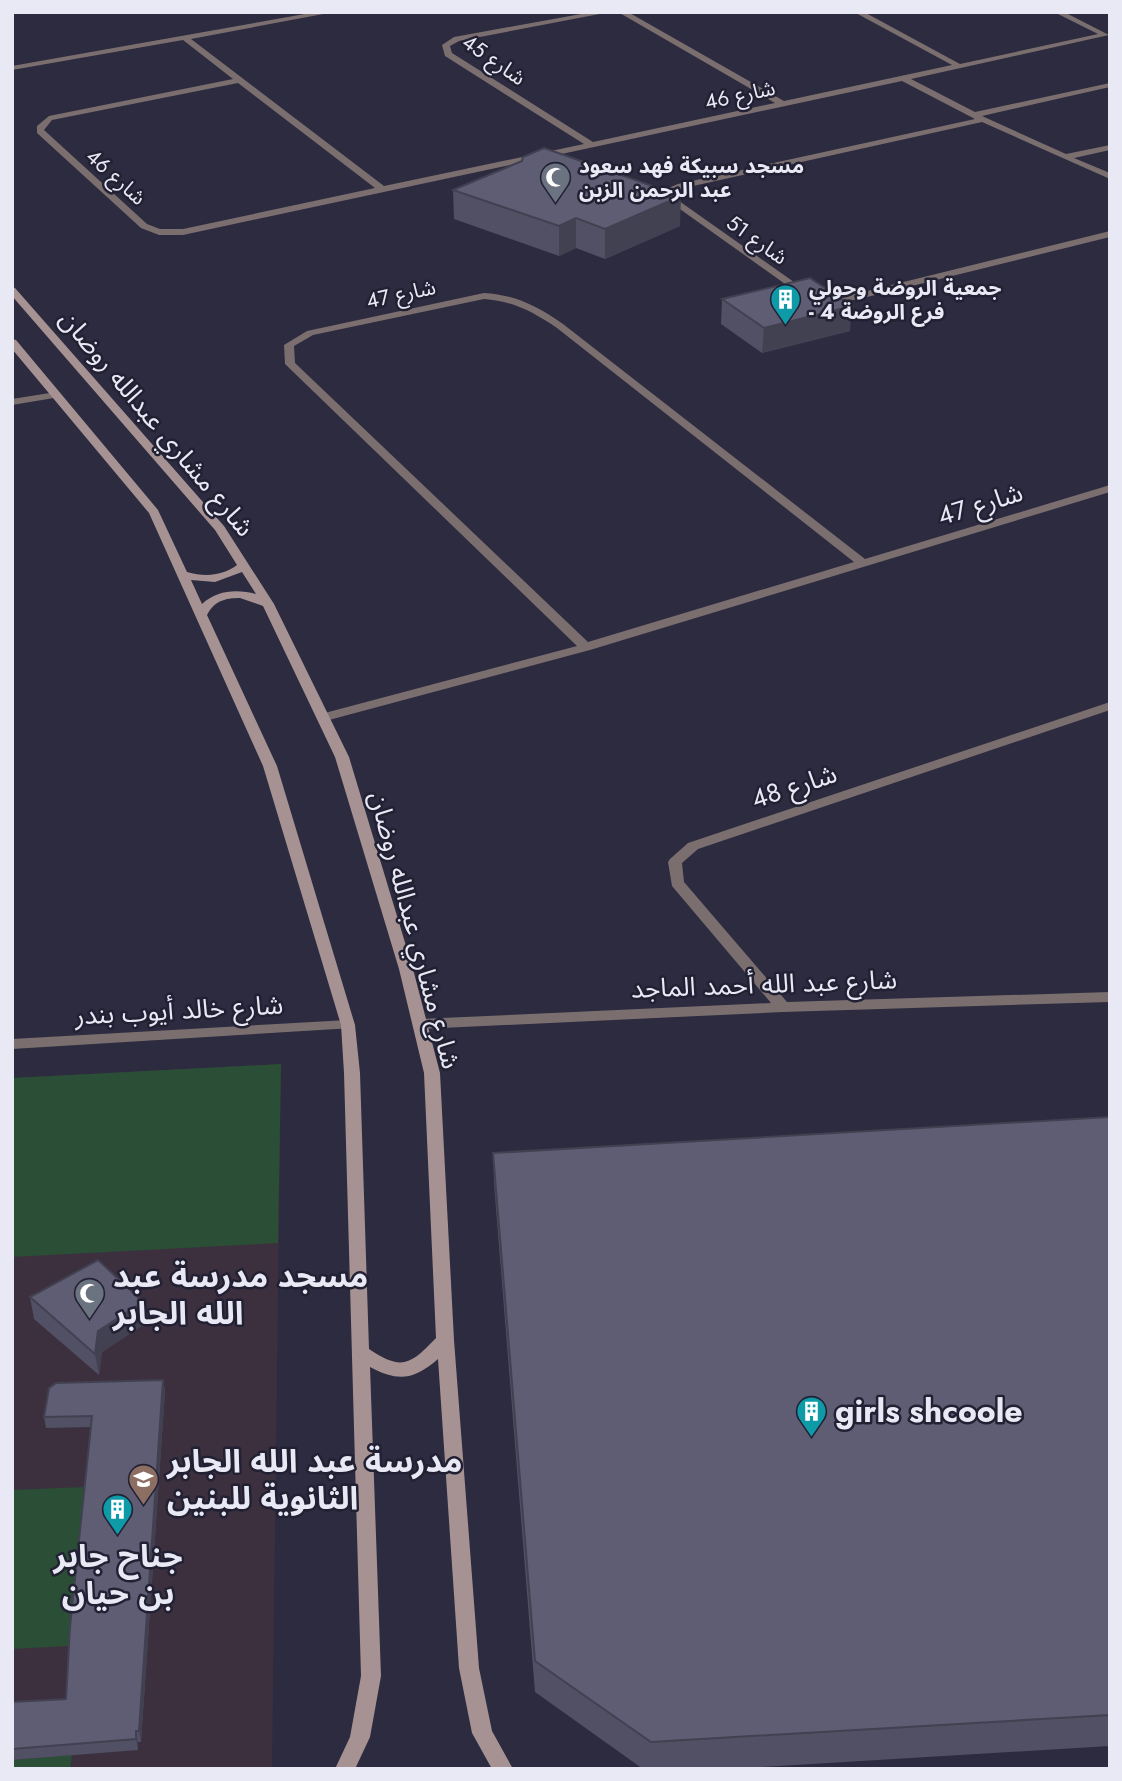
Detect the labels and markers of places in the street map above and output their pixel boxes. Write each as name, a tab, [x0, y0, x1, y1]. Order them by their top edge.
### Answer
place label: مسجد سبيكة فهد سعود عبد الرحمن الزبن	[579, 151, 804, 205]
mosque icon: مسجد سبيكة فهد سعود عبد الرحمن الزبن	[539, 161, 573, 205]
place label: جمعية الروضة وحولي - فرع الروضة 4	[809, 273, 1002, 327]
building icon: جمعية الروضة وحولي - فرع الروضة 4	[769, 283, 803, 327]
place label: مسجد مدرسة عبد الله الجابر	[111, 1253, 368, 1336]
mosque icon: مسجد مدرسة عبد الله الجابر	[73, 1277, 107, 1321]
place label: girls shcoole	[835, 1388, 1023, 1434]
building icon: girls shcoole	[795, 1394, 829, 1438]
place label: مدرسة عبد الله الجابر الثانوية للبنين	[165, 1438, 462, 1521]
school or university icon: مدرسة عبد الله الجابر الثانوية للبنين	[127, 1462, 161, 1506]
building icon: جناح جابر بن حيان	[101, 1492, 135, 1536]
place label: جناح جابر بن حيان	[51, 1533, 183, 1616]

